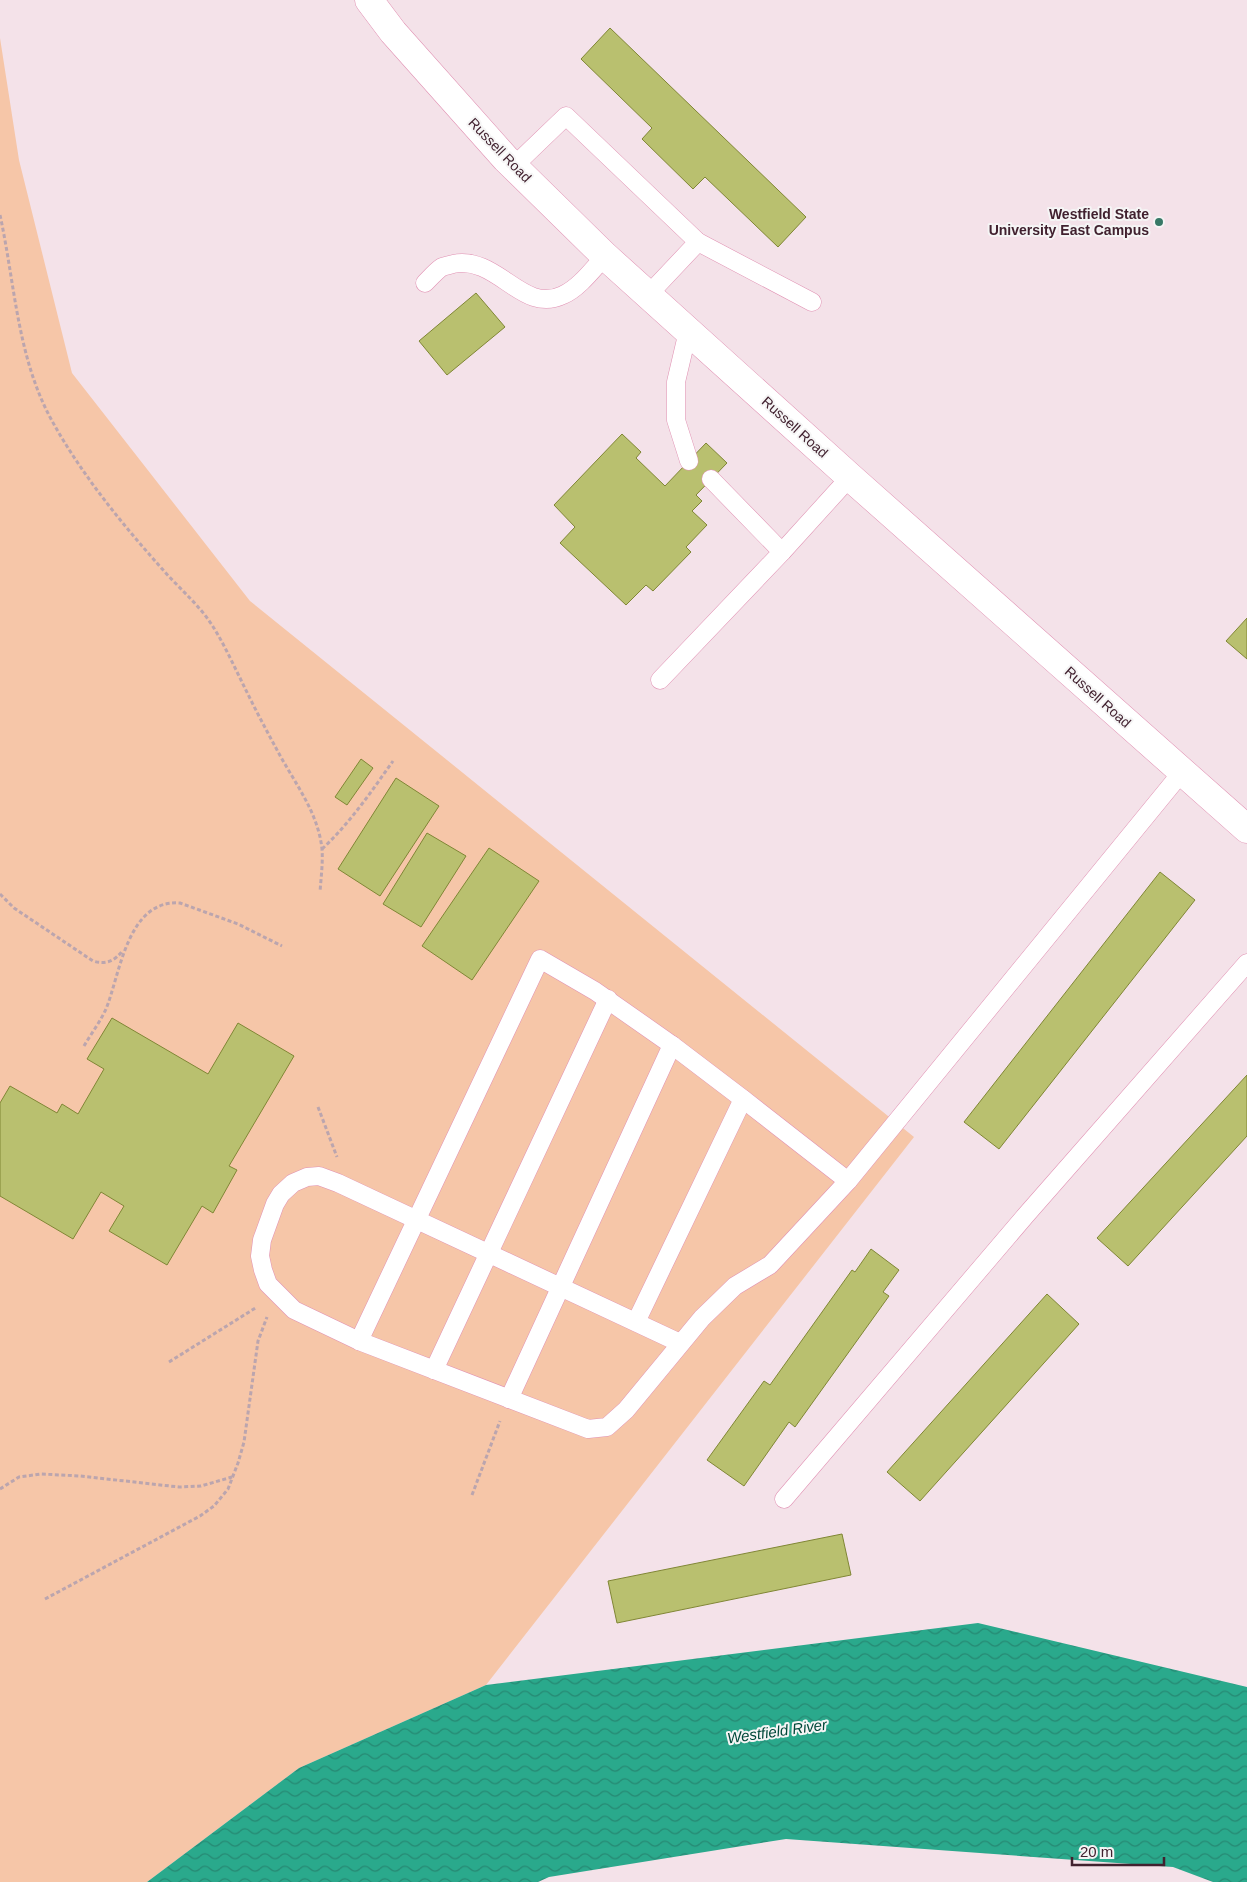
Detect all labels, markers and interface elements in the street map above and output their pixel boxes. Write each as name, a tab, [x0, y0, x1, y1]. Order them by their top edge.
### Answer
street label: Russell Road	[465, 114, 535, 186]
place label: Westfield State University East Campus	[989, 206, 1149, 238]
marker: Westfield State University East Campus	[1153, 216, 1165, 228]
street label: Russell Road	[759, 393, 831, 461]
street label: Russell Road	[1062, 663, 1134, 731]
water label: Westfield River	[726, 1715, 829, 1746]
scale bar	[1072, 1834, 1164, 1866]
text: 20 m	[1080, 1843, 1113, 1860]

